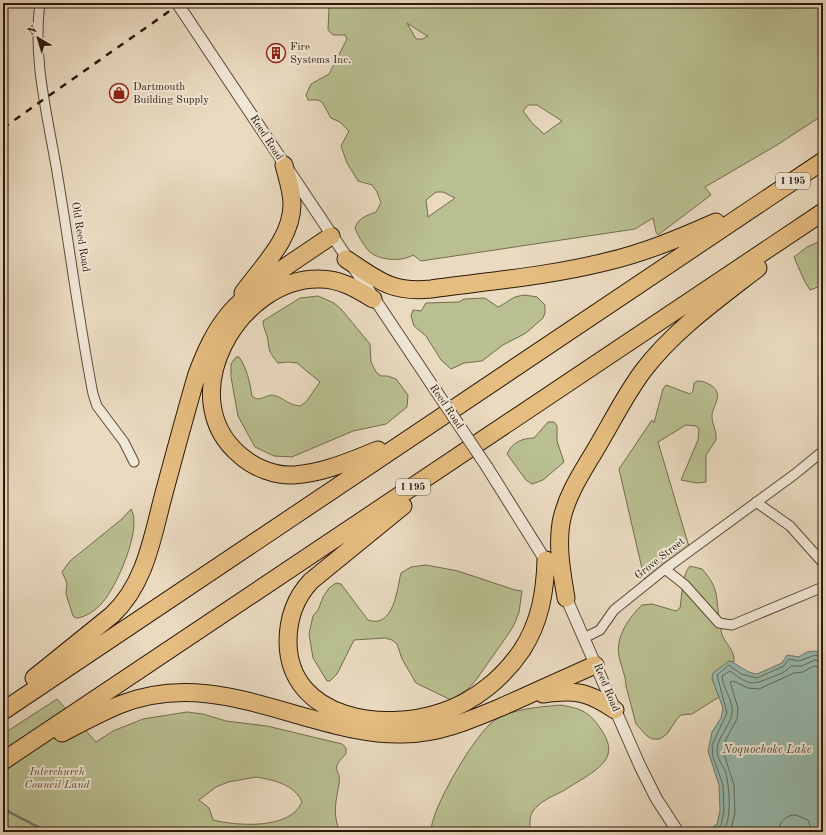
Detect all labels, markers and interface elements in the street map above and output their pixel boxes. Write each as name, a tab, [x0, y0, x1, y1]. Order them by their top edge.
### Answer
north arrow	[18, 18, 58, 58]
text: N	[26, 24, 40, 38]
building icon: Fire Systems Inc.	[265, 42, 287, 64]
place label: Fire Systems Inc.	[290, 42, 351, 66]
shop icon: Dartmouth Building Supply	[108, 82, 130, 104]
place label: Dartmouth Building Supply	[133, 82, 209, 106]
street label: Reed Road	[247, 113, 285, 163]
road number: I 195	[776, 173, 810, 189]
street label: Old Reed Road	[69, 201, 91, 273]
street label: Reed Road	[427, 383, 465, 432]
road number: I 195	[396, 479, 430, 495]
street label: Grove Street	[633, 536, 687, 582]
street label: Reed Road	[591, 662, 621, 714]
water label: Noquochoke Lake	[721, 744, 812, 756]
park label: Interchurch Council Land	[24, 767, 90, 791]

